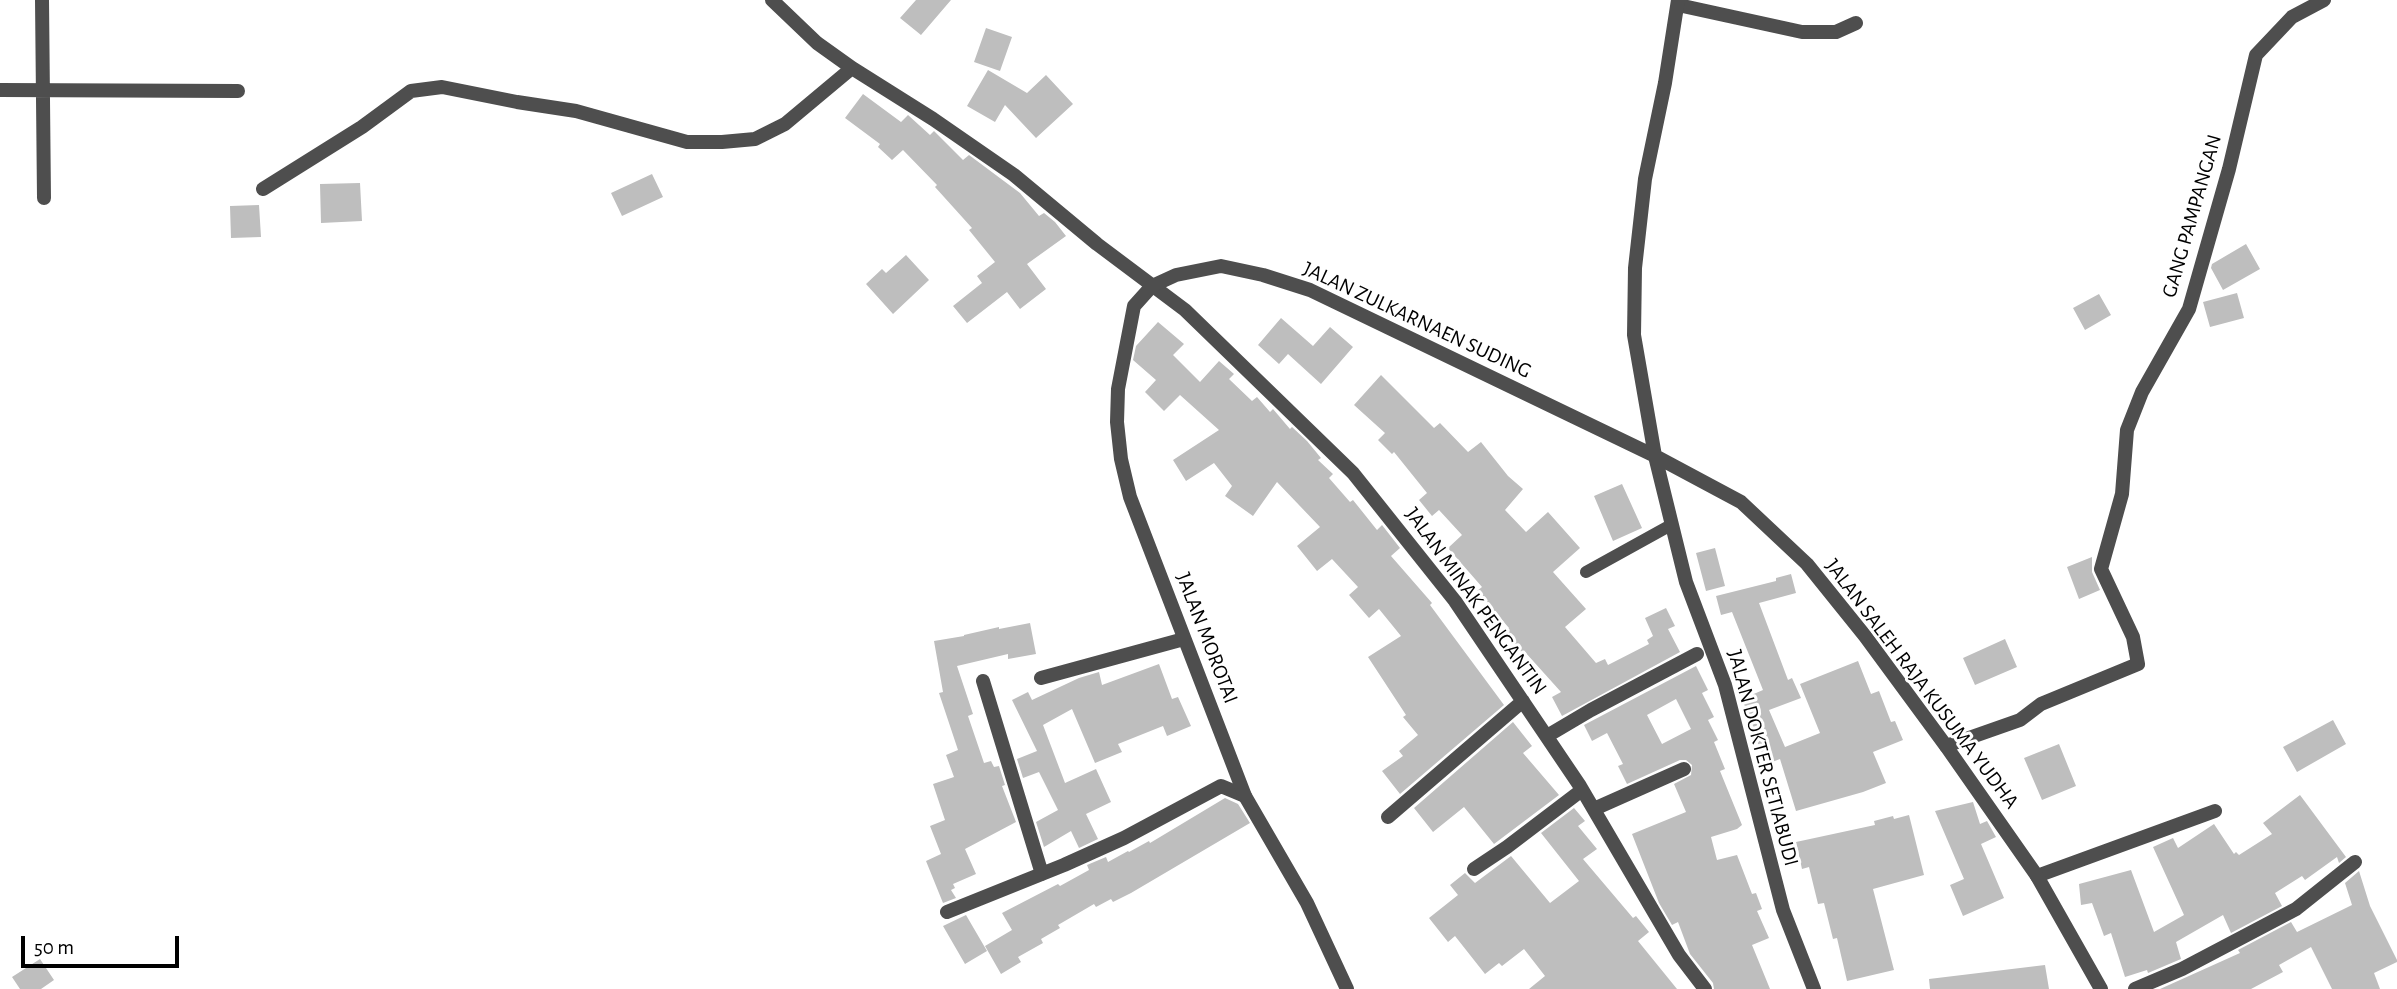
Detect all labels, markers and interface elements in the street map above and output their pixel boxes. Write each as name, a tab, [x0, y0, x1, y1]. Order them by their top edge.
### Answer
street label: GANG PAMPANGAN	[2157, 132, 2227, 300]
street label: JALAN ZULKARNAEN SUDING	[1299, 256, 1535, 384]
street label: JALAN MINAK PENGANTIN	[1400, 503, 1552, 699]
street label: JALAN SALEH RAJA KUSUMA YUDHA	[1820, 554, 2024, 814]
street label: JALAN MOROTAI	[1170, 569, 1244, 707]
street label: JALAN DOKTER SETIABUDI	[1722, 647, 1804, 869]
scale bar	[24, 922, 182, 966]
text: 50 m	[34, 937, 74, 958]

